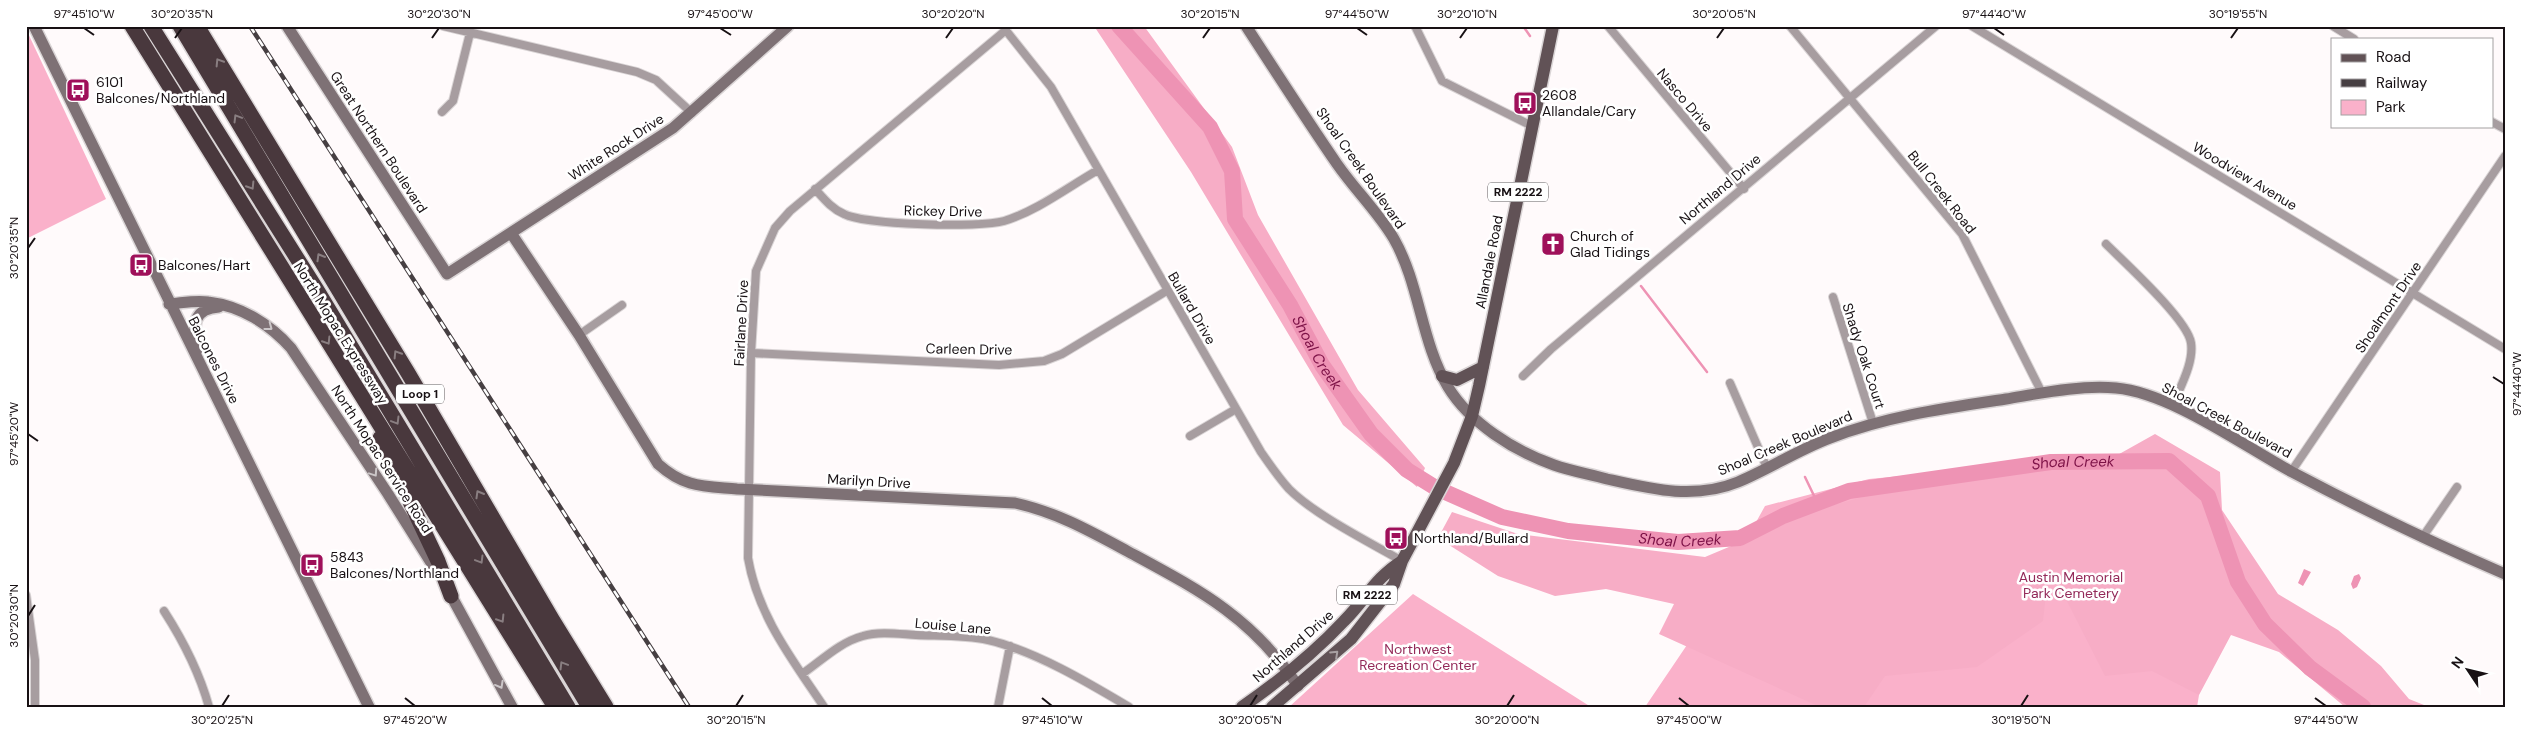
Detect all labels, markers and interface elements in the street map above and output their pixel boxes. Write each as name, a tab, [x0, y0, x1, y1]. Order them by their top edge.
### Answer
text: 97°45'10"W	[53, 6, 115, 22]
text: 30°20'35"N	[151, 6, 213, 22]
text: 30°20'30"N	[407, 6, 471, 22]
text: 97°45'00"W	[687, 6, 753, 22]
text: 30°20'20"N	[921, 6, 985, 22]
text: 30°20'15"N	[1181, 6, 1239, 22]
text: 97°44'50"W	[1325, 6, 1390, 22]
text: 30°20'10"N	[1437, 6, 1497, 22]
text: 30°20'05"N	[1692, 6, 1756, 22]
text: 97°44'40"W	[1962, 6, 2026, 22]
text: 30°19'55"N	[2209, 6, 2267, 22]
legend	[2331, 38, 2494, 128]
text: Road	[2376, 47, 2411, 67]
one-way arrow	[216, 58, 225, 67]
street label: Nasco Drive	[1653, 65, 1717, 136]
street label: Great Northern Boulevard	[326, 68, 432, 216]
place label: 6101 Balcones/Northland	[96, 73, 225, 107]
text: Railway	[2376, 73, 2428, 93]
bus stop icon: 6101 Balcones/Northland	[65, 77, 91, 103]
place label: 2608 Allandale/Cary	[1542, 86, 1637, 120]
bus stop icon: 2608 Allandale/Cary	[1512, 90, 1538, 116]
text: Park	[2376, 97, 2406, 117]
street label: Shoal Creek Boulevard	[1312, 104, 1410, 232]
street label: White Rock Drive	[565, 109, 667, 185]
one-way arrow	[233, 114, 243, 123]
street label: Woodview Avenue	[2190, 138, 2301, 214]
street label: Bull Creek Road	[1904, 147, 1980, 237]
street label: Northland Drive	[1675, 150, 1765, 228]
one-way arrow	[245, 181, 255, 190]
road number: RM 2222	[1488, 182, 1548, 202]
street label: Rickey Drive	[904, 201, 982, 221]
street label: Allandale Road	[1471, 214, 1507, 310]
text: 30°20'35"N	[6, 217, 22, 279]
place label: Church of Glad Tidings	[1570, 227, 1650, 261]
church icon: Church of Glad Tidings	[1540, 231, 1566, 257]
bus stop icon: Balcones/Hart	[128, 252, 154, 278]
one-way arrow	[316, 253, 326, 262]
place label: Balcones/Hart	[158, 256, 251, 274]
street label: North Mopac Expressway	[290, 258, 392, 408]
street label: Shoalmont Drive	[2351, 258, 2425, 356]
street label: Bullard Drive	[1164, 268, 1220, 348]
street label: Fairlane Drive	[730, 279, 752, 367]
street label: Shady Oak Court	[1838, 301, 1890, 411]
water label: Shoal Creek	[1287, 312, 1347, 394]
street label: Balcones Drive	[184, 313, 244, 407]
one-way arrow	[263, 321, 273, 330]
one-way arrow	[321, 336, 331, 345]
street label: Carleen Drive	[925, 339, 1013, 359]
one-way arrow	[393, 351, 403, 360]
text: 97°44'40"W	[2509, 352, 2525, 416]
street label: Shoal Creek Boulevard	[2159, 378, 2295, 462]
street label: North Mopac Service Road	[327, 382, 437, 536]
road number: Loop 1	[396, 384, 444, 404]
text: 97°45'20"W	[6, 402, 22, 466]
street label: Shoal Creek Boulevard	[1715, 406, 1855, 480]
one-way arrow	[389, 416, 399, 425]
water label: Shoal Creek	[2030, 451, 2115, 475]
one-way arrow	[367, 467, 377, 476]
street label: Marilyn Drive	[827, 470, 911, 492]
one-way arrow	[475, 491, 485, 500]
bus stop icon: Northland/Bullard	[1383, 525, 1409, 551]
water label: Shoal Creek	[1638, 528, 1722, 552]
place label: Northland/Bullard	[1414, 529, 1529, 547]
place label: 5843 Balcones/Northland	[330, 548, 459, 582]
bus stop icon: 5843 Balcones/Northland	[299, 552, 325, 578]
one-way arrow	[474, 555, 483, 564]
park label: Austin Memorial Park Cemetery	[2019, 568, 2123, 602]
text: 30°20'30"N	[6, 584, 22, 648]
road number: RM 2222	[1337, 586, 1397, 604]
street label: Northland Drive	[1249, 606, 1337, 686]
one-way arrow	[495, 613, 504, 622]
street label: Louise Lane	[914, 614, 992, 638]
park label: Northwest Recreation Center	[1359, 640, 1477, 674]
north arrow	[2444, 646, 2494, 696]
one-way arrow	[1329, 651, 1338, 660]
text: N	[2447, 653, 2468, 672]
one-way arrow	[560, 662, 570, 671]
one-way arrow	[494, 680, 504, 689]
text: 30°20'25"N	[191, 712, 253, 728]
text: 97°45'20"W	[383, 712, 447, 728]
text: 30°20'15"N	[707, 712, 765, 728]
text: 97°45'10"W	[1021, 712, 1083, 728]
text: 30°20'05"N	[1218, 712, 1282, 728]
text: 30°20'00"N	[1475, 712, 1539, 728]
text: 97°45'00"W	[1656, 712, 1722, 728]
text: 30°19'50"N	[1991, 712, 2051, 728]
text: 97°44'50"W	[2294, 712, 2359, 728]

